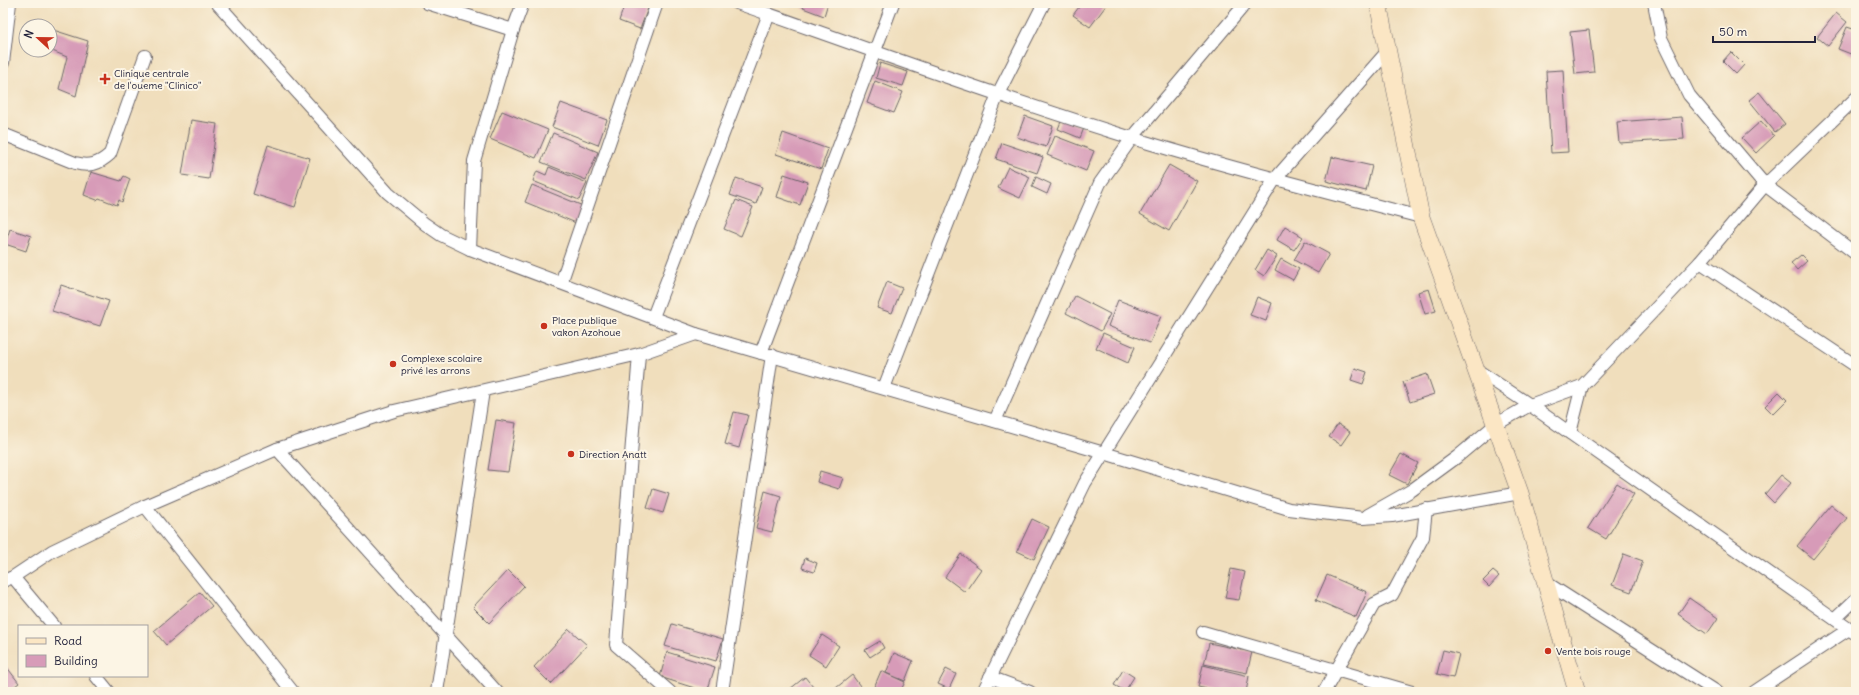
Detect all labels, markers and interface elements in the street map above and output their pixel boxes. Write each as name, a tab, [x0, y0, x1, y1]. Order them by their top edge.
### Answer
north arrow	[18, 18, 58, 58]
scale bar	[1713, 18, 1815, 44]
text: 50 m	[1719, 24, 1748, 39]
text: N	[21, 28, 37, 40]
place label: Clinique centrale de l'oueme "Clinico"	[114, 67, 201, 92]
marker: Clinique centrale de l'oueme "Clinico"	[99, 73, 111, 85]
place label: Place publique vakon Azohoue	[552, 314, 621, 339]
marker: Place publique vakon Azohoue	[539, 321, 549, 331]
place label: Complexe scolaire privé les arrons	[401, 352, 482, 377]
marker: Complexe scolaire privé les arrons	[388, 359, 398, 369]
place label: Direction Anatt	[579, 448, 647, 461]
marker: Direction Anatt	[566, 449, 576, 459]
legend	[18, 625, 148, 677]
text: Road	[54, 633, 82, 648]
place label: Vente bois rouge	[1556, 645, 1631, 658]
marker: Vente bois rouge	[1543, 646, 1553, 656]
text: Building	[54, 653, 98, 668]

